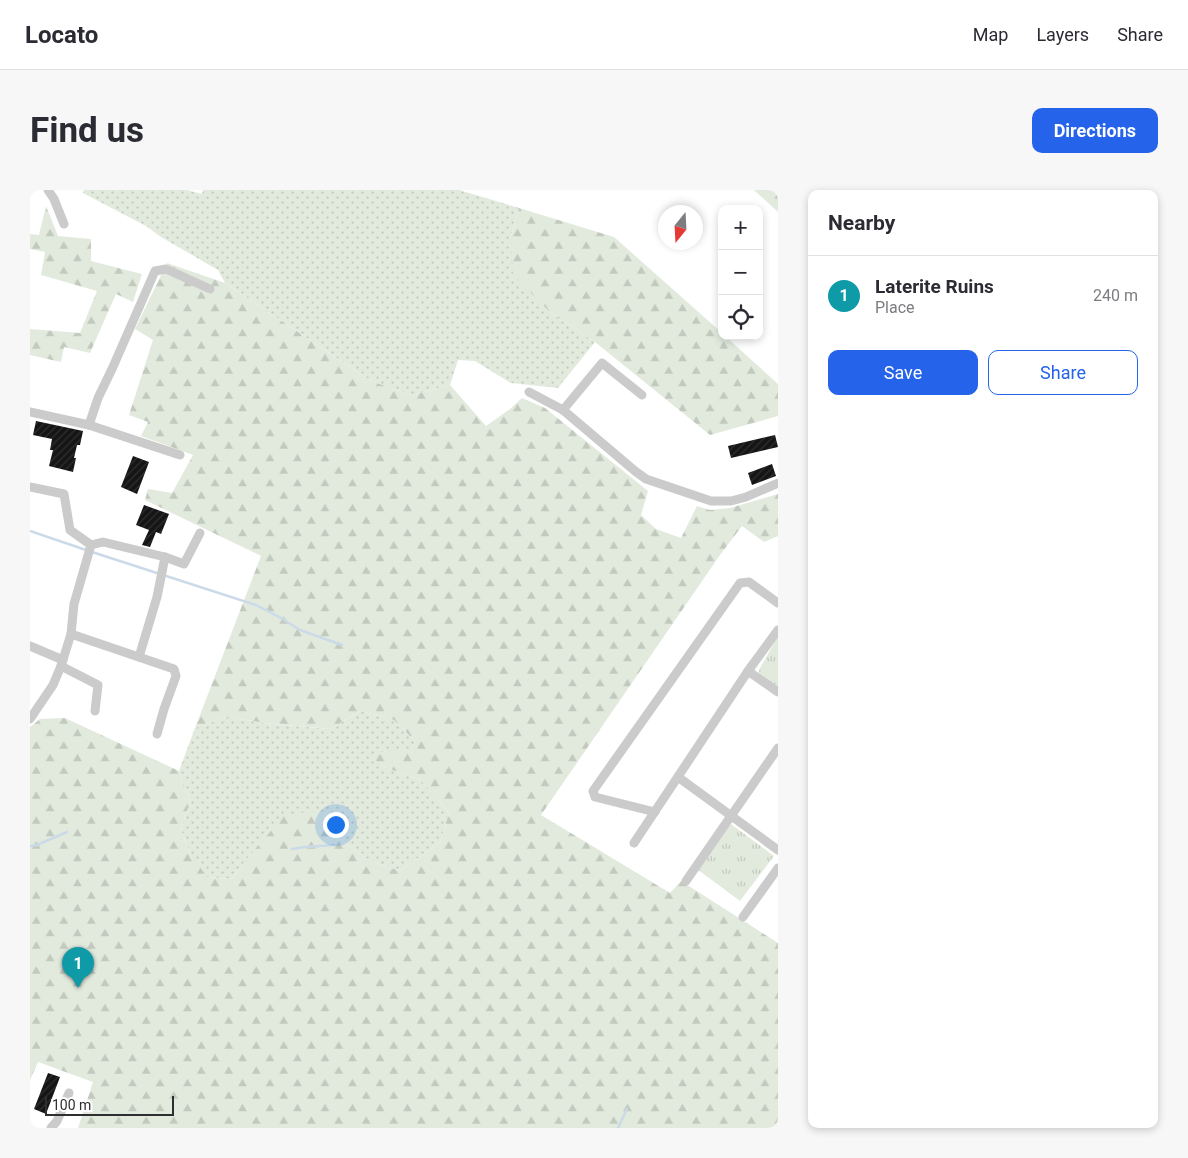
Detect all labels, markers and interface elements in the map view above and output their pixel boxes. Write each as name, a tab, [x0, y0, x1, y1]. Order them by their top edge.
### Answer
text: Locato	[25, 21, 98, 49]
text: Map	[973, 24, 1008, 45]
text: Layers	[1036, 24, 1089, 45]
text: Share	[1117, 24, 1163, 45]
button: Directions	[1032, 108, 1158, 153]
text: Find us	[30, 110, 144, 151]
north arrow	[658, 205, 703, 250]
map controls	[718, 205, 763, 340]
button: +	[718, 205, 763, 250]
text: Nearby	[828, 211, 895, 235]
button: −	[718, 250, 763, 295]
text: Laterite Ruins	[875, 275, 994, 298]
text: 1	[839, 286, 849, 305]
text: 240 m	[1093, 286, 1138, 305]
button: locate	[718, 295, 763, 340]
text: Place	[875, 298, 915, 317]
button: Save	[828, 350, 978, 395]
button: Share	[988, 350, 1138, 395]
your location	[323, 812, 349, 838]
pin: 1	[62, 947, 94, 988]
scale bar	[45, 1093, 174, 1116]
text: 100 m	[52, 1097, 91, 1113]

